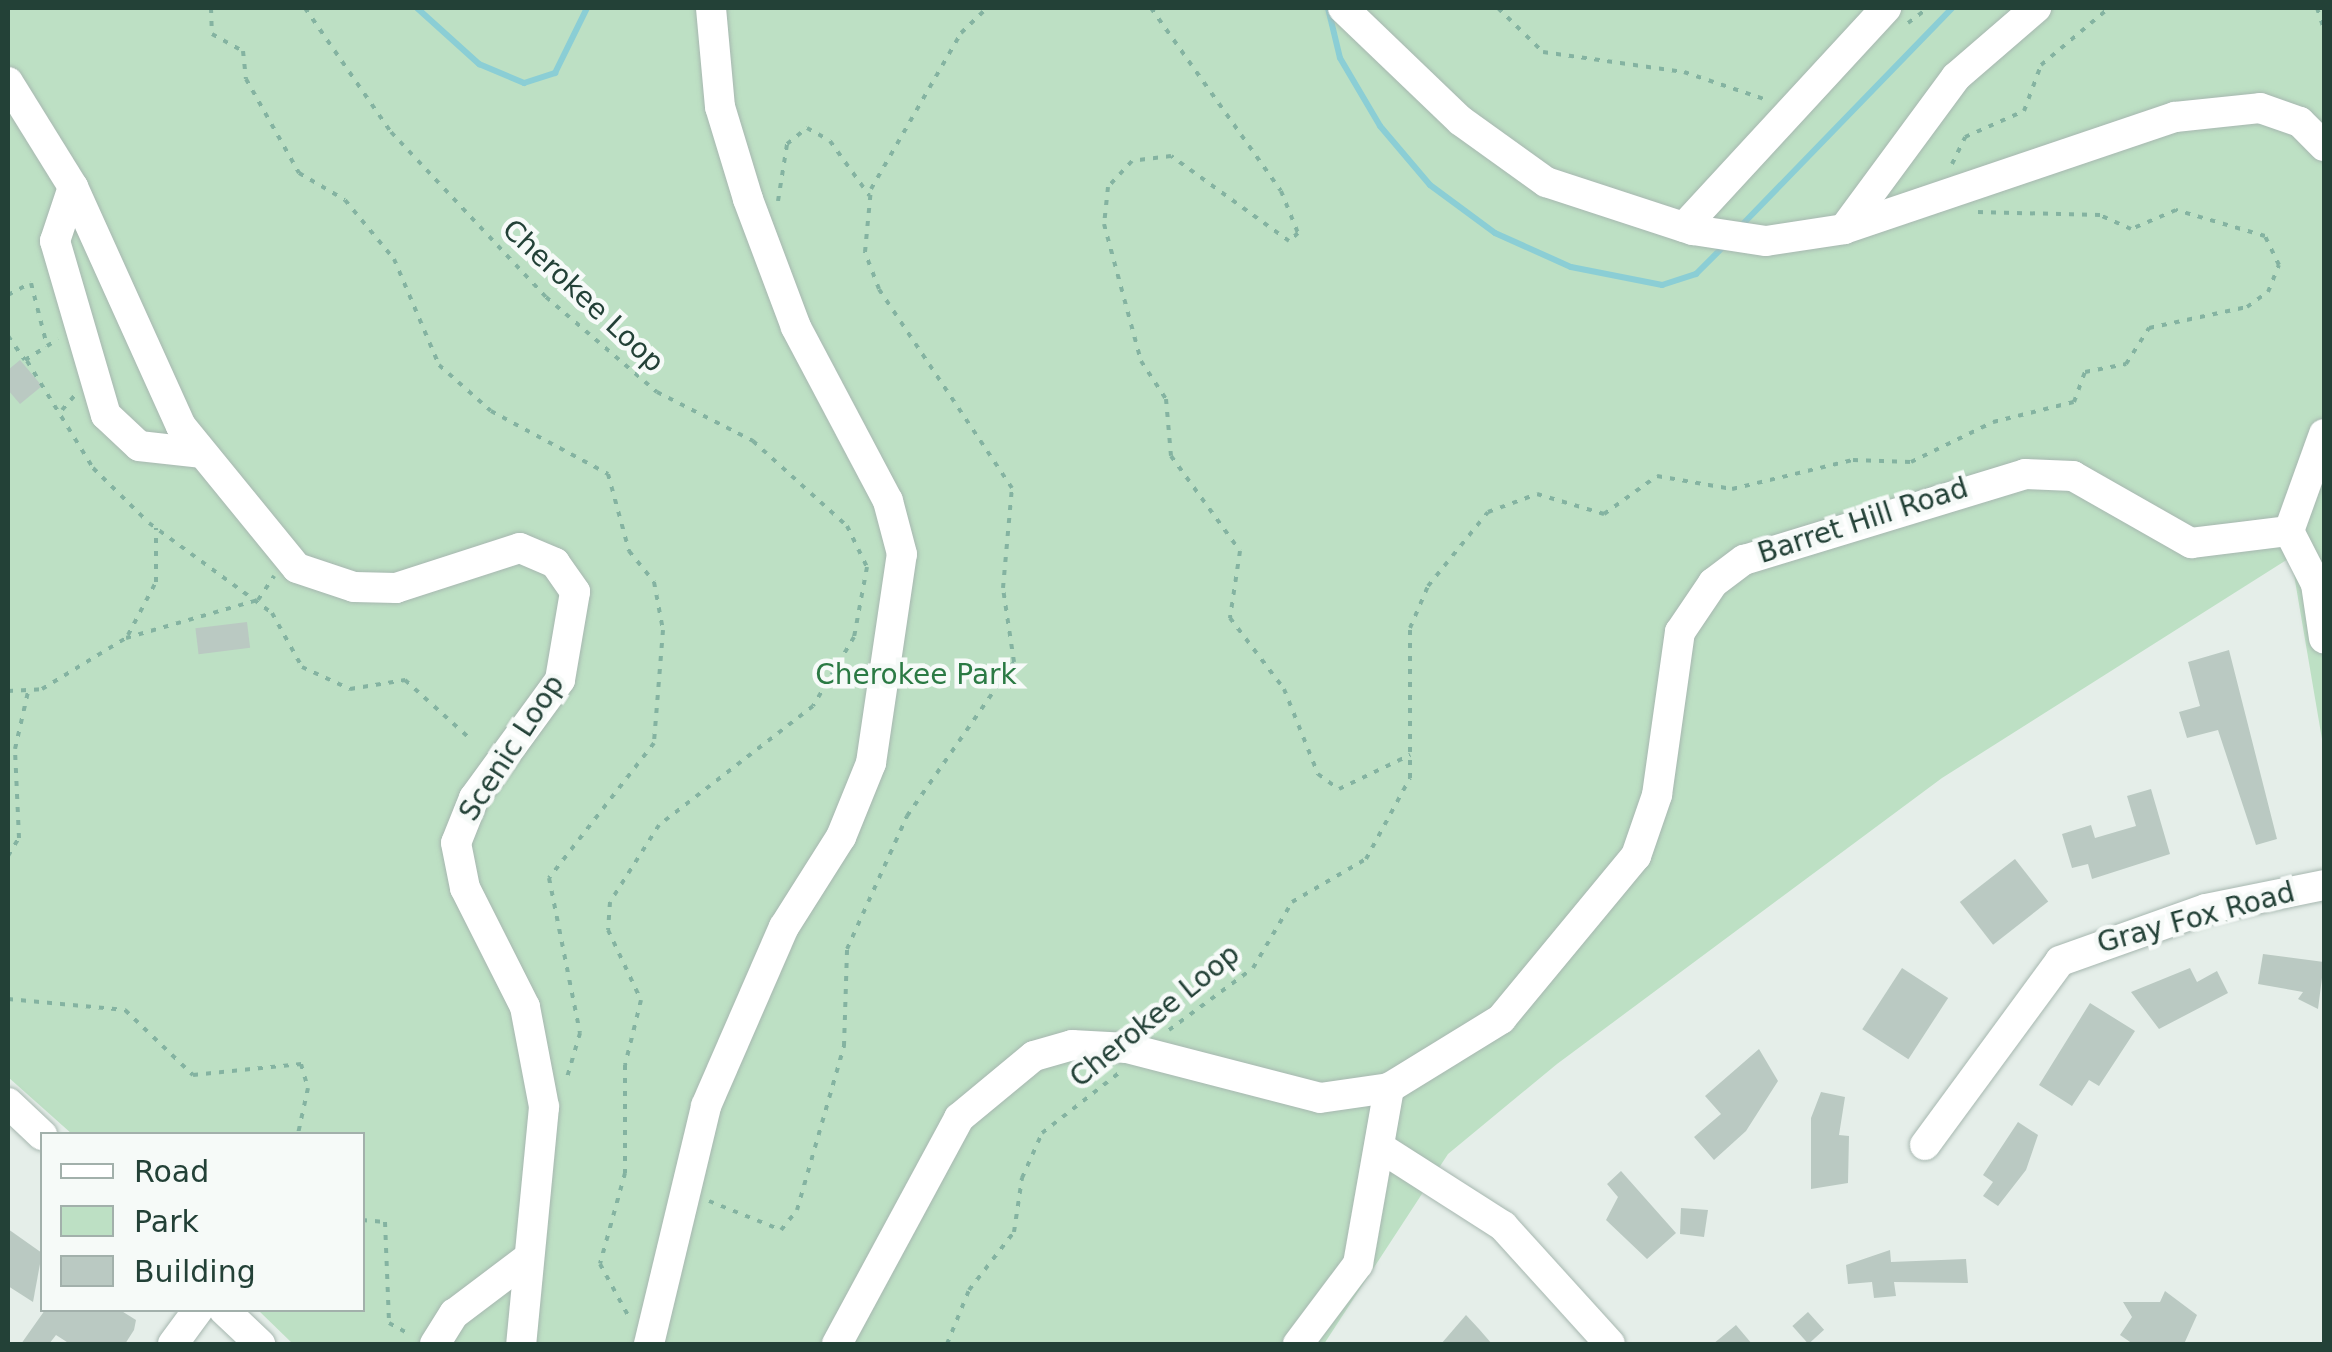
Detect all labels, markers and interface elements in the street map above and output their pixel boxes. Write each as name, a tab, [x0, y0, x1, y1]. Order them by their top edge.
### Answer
street label: Cherokee Loop	[495, 213, 671, 379]
street label: Barret Hill Road	[1754, 471, 1972, 571]
park label: Cherokee Park	[815, 658, 1017, 692]
street label: Scenic Loop	[452, 669, 572, 827]
street label: Gray Fox Road	[2094, 876, 2298, 960]
street label: Cherokee Loop	[1064, 937, 1246, 1095]
legend	[40, 1132, 365, 1312]
text: Road	[134, 1154, 209, 1189]
text: Park	[134, 1204, 199, 1239]
text: Building	[134, 1254, 256, 1289]

